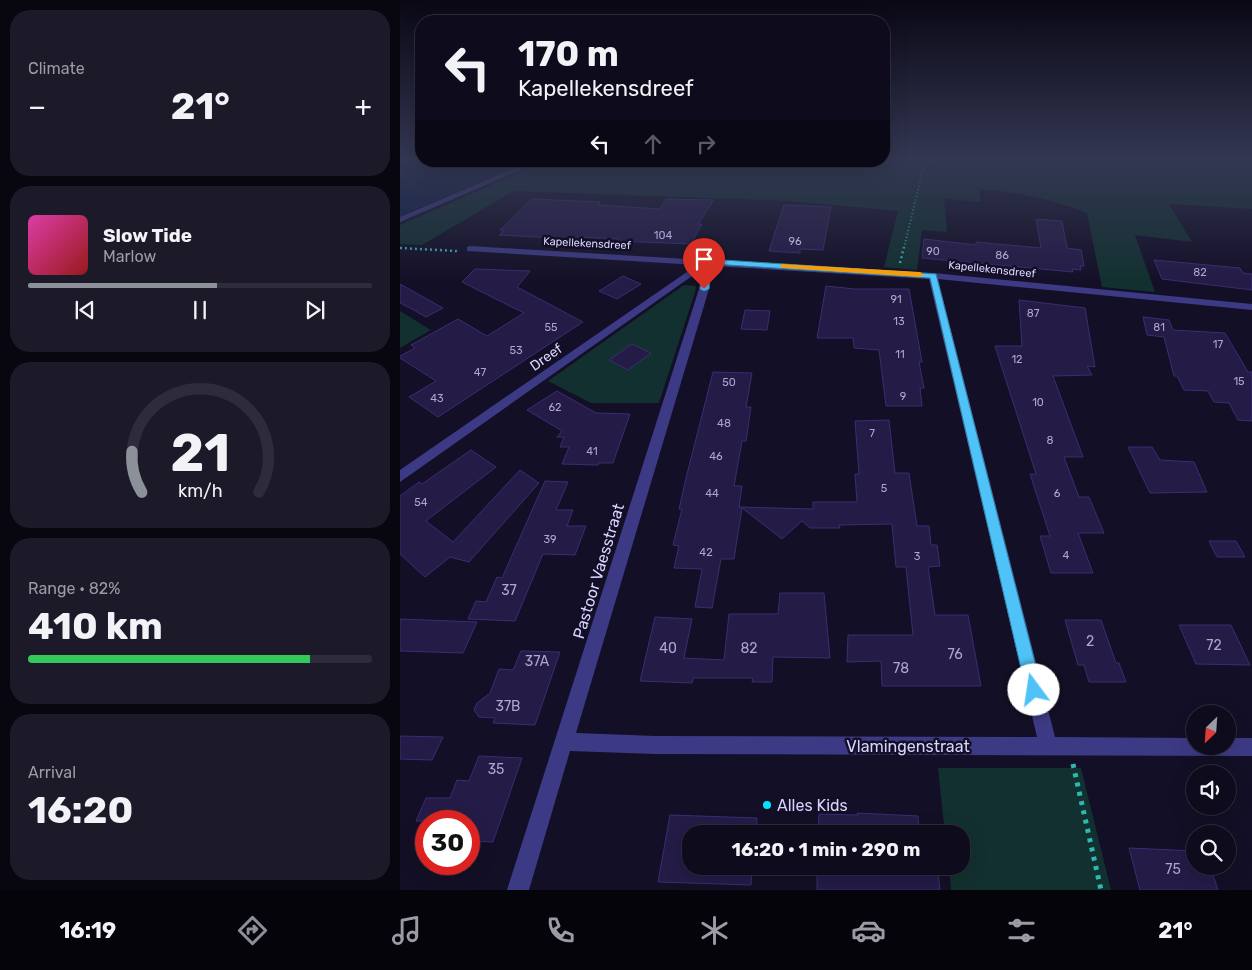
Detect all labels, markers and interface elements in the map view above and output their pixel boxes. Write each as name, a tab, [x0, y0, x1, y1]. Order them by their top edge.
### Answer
text: 170 m	[518, 33, 619, 75]
icon: left	[435, 35, 500, 100]
text: Climate	[28, 59, 85, 78]
text: Kapellekensdreef	[518, 75, 694, 102]
text: 21°	[171, 83, 230, 129]
text: −	[28, 90, 46, 123]
text: +	[355, 90, 372, 123]
icon: left	[586, 130, 614, 158]
icon: ahead	[639, 130, 667, 158]
icon: right	[692, 130, 720, 158]
text: Slow Tide	[103, 224, 192, 247]
house number: 104	[654, 229, 672, 242]
street label: Kapellekensdreef	[543, 235, 632, 252]
house number: 96	[788, 235, 802, 248]
pin	[683, 238, 725, 289]
icon: arrive	[690, 245, 718, 273]
house number: 90	[926, 245, 940, 258]
text: Marlow	[103, 247, 156, 266]
house number: 86	[995, 249, 1009, 262]
street label: Kapellekensdreef	[948, 258, 1037, 281]
house number: 82	[1193, 266, 1207, 279]
house number: 91	[890, 293, 902, 306]
icon: previous	[71, 296, 99, 324]
icon: pause	[186, 296, 214, 324]
icon: next	[301, 296, 329, 324]
house number: 87	[1027, 307, 1040, 320]
house number: 13	[893, 315, 905, 328]
house number: 55	[544, 321, 558, 334]
house number: 81	[1153, 321, 1165, 334]
house number: 17	[1213, 338, 1224, 351]
street label: Dreef	[527, 340, 566, 375]
house number: 53	[509, 344, 523, 357]
house number: 11	[895, 348, 905, 361]
house number: 12	[1011, 353, 1023, 366]
house number: 47	[474, 366, 486, 379]
house number: 15	[1233, 375, 1245, 388]
house number: 50	[722, 376, 736, 389]
house number: 9	[900, 390, 906, 403]
house number: 43	[430, 392, 444, 405]
house number: 10	[1032, 396, 1044, 409]
house number: 62	[548, 401, 562, 414]
house number: 48	[717, 417, 731, 430]
text: 21	[170, 422, 230, 484]
house number: 7	[869, 427, 875, 440]
house number: 8	[1047, 434, 1054, 447]
house number: 41	[586, 445, 598, 458]
house number: 46	[709, 450, 723, 463]
text: km/h	[178, 480, 222, 501]
house number: 5	[881, 482, 888, 495]
house number: 44	[705, 487, 719, 500]
house number: 6	[1054, 487, 1061, 500]
house number: 54	[414, 496, 428, 509]
street label: Pastoor Vaesstraat	[569, 501, 628, 641]
house number: 39	[543, 533, 557, 546]
house number: 42	[699, 546, 713, 559]
house number: 4	[1063, 549, 1070, 562]
house number: 3	[914, 550, 921, 563]
text: Range · 82%	[28, 579, 120, 598]
house number: 37	[501, 582, 517, 599]
text: 410 km	[28, 603, 163, 649]
house number: 2	[1086, 633, 1094, 650]
house number: 72	[1206, 637, 1222, 654]
house number: 40	[659, 640, 677, 657]
house number: 82	[740, 640, 758, 657]
house number: 76	[947, 646, 963, 663]
house number: 37A	[525, 653, 550, 670]
house number: 78	[893, 660, 909, 677]
position arrow	[1007, 663, 1059, 715]
house number: 37B	[496, 698, 520, 715]
north arrow	[1186, 705, 1236, 755]
map controls	[1186, 705, 1236, 875]
street label: Vlamingenstraat	[846, 737, 970, 756]
house number: 35	[488, 761, 504, 778]
text: Arrival	[28, 763, 76, 782]
button: sound	[1186, 765, 1236, 815]
text: 16:20	[28, 787, 133, 833]
place label: Alles Kids	[777, 796, 848, 815]
marker: Alles Kids	[761, 799, 773, 811]
speed limit sign: 30	[415, 810, 480, 875]
button: search	[1186, 825, 1236, 875]
text: 16:20 · 1 min · 290 m	[732, 838, 920, 861]
house number: 75	[1165, 861, 1181, 878]
icon: directions	[235, 913, 270, 948]
icon: music	[389, 913, 424, 948]
icon: phone	[543, 913, 578, 948]
icon: climate	[697, 913, 732, 948]
icon: car	[851, 913, 886, 948]
icon: filters	[1004, 913, 1039, 948]
text: 16:19	[59, 917, 116, 944]
text: 21°	[1158, 917, 1193, 944]

